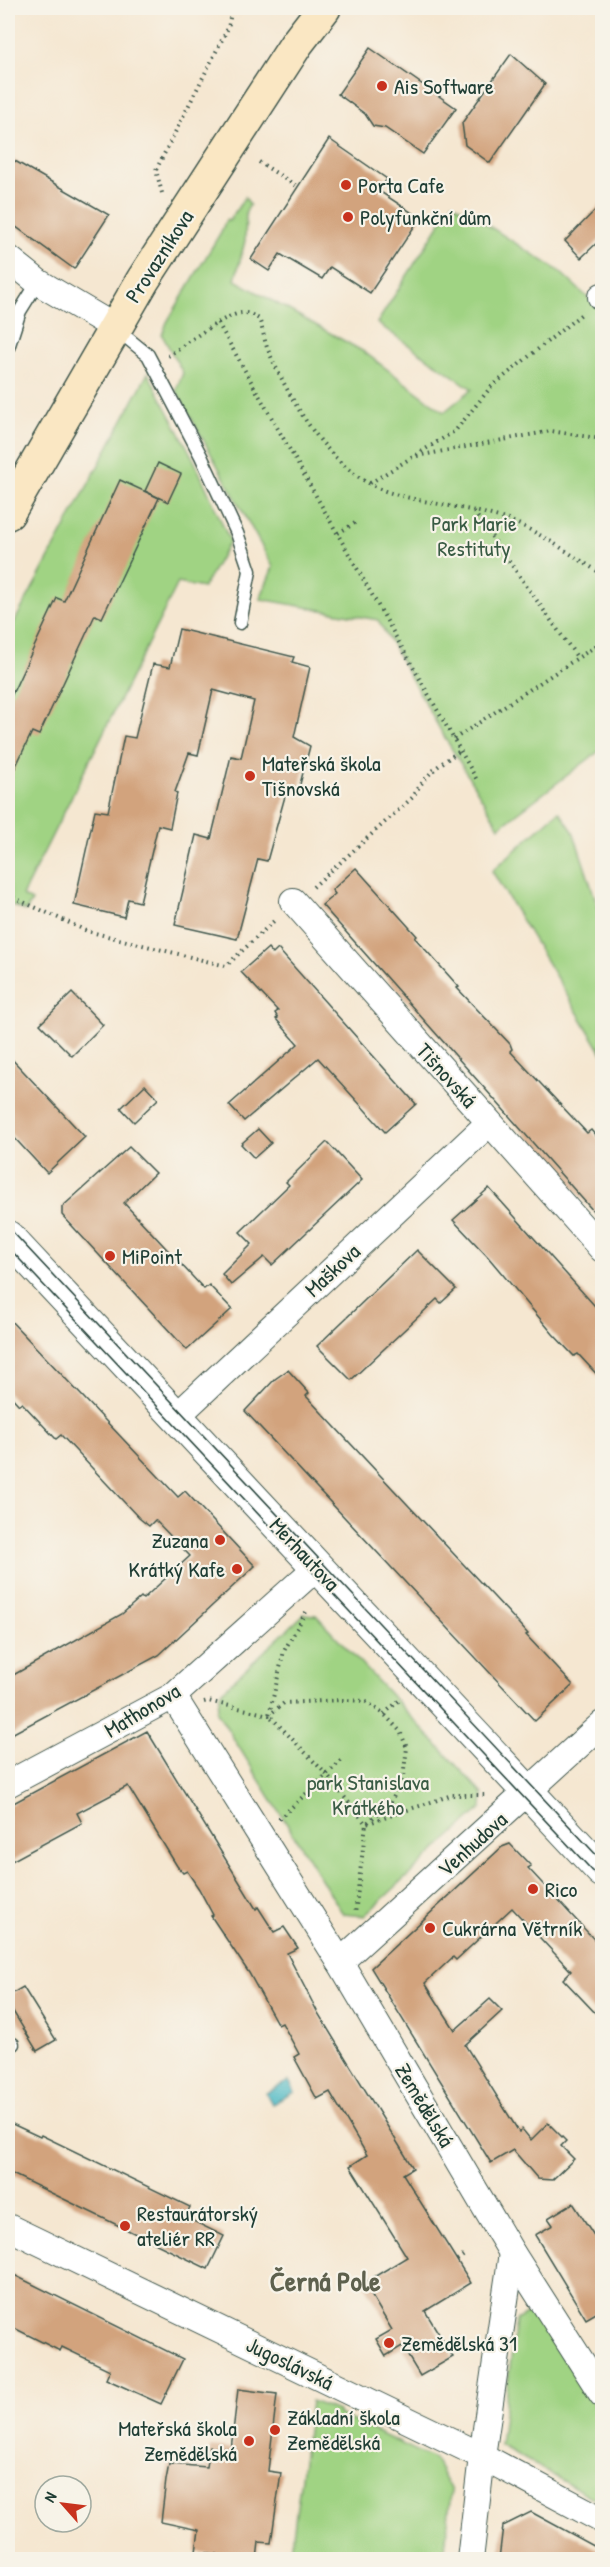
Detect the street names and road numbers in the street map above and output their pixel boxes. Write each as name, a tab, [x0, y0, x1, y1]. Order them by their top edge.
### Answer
street label: Provazníkova	[118, 203, 200, 308]
street label: Tišnovská	[410, 1036, 484, 1114]
street label: Maškova	[298, 1236, 366, 1303]
street label: Merhautova	[263, 1511, 347, 1598]
street label: Mathonova	[98, 1675, 186, 1744]
street label: Venhudova	[431, 1805, 514, 1883]
street label: Zemědělská	[388, 2057, 462, 2153]
street label: Jugoslávská	[241, 2329, 339, 2397]

